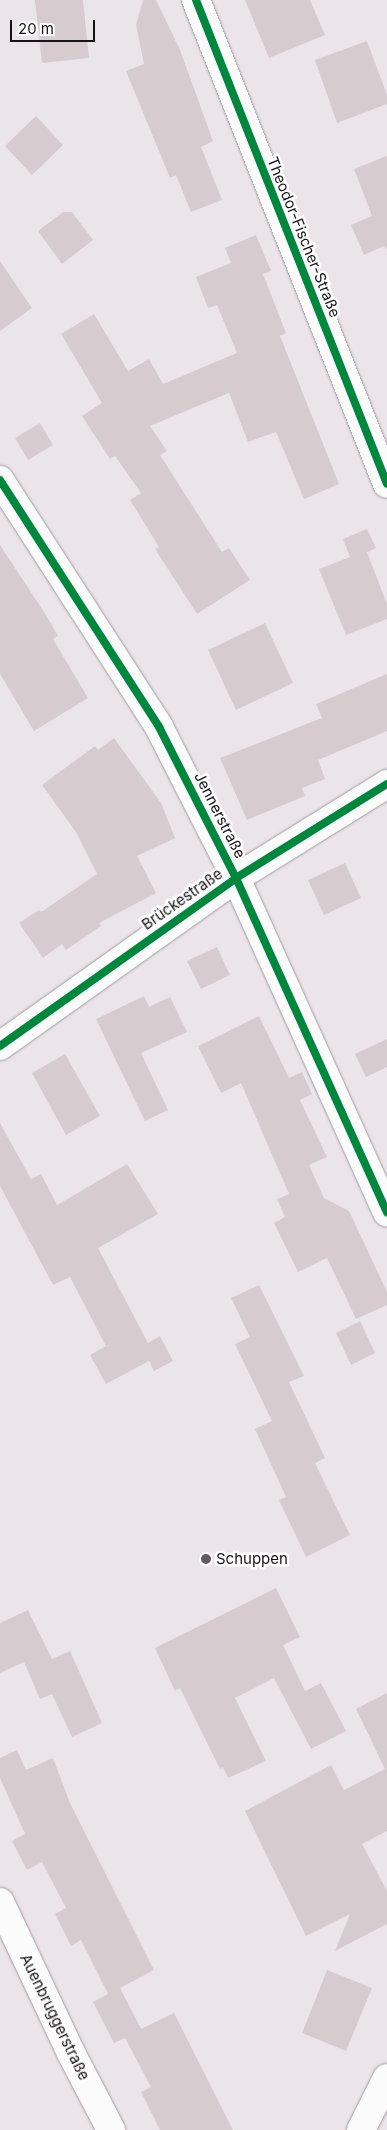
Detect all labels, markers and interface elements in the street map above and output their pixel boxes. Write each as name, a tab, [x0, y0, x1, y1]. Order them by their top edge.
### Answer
scale bar	[12, 10, 98, 42]
text: 20 m	[18, 19, 54, 38]
street label: Theodor-Fischer-Straße	[264, 154, 344, 320]
street label: Jennerstraße	[191, 769, 249, 861]
street label: Brückestraße	[138, 865, 226, 933]
place label: Schuppen	[216, 1550, 288, 1568]
marker: Schuppen	[200, 1553, 212, 1565]
street label: Auenbruggerstraße	[17, 1951, 93, 2083]

